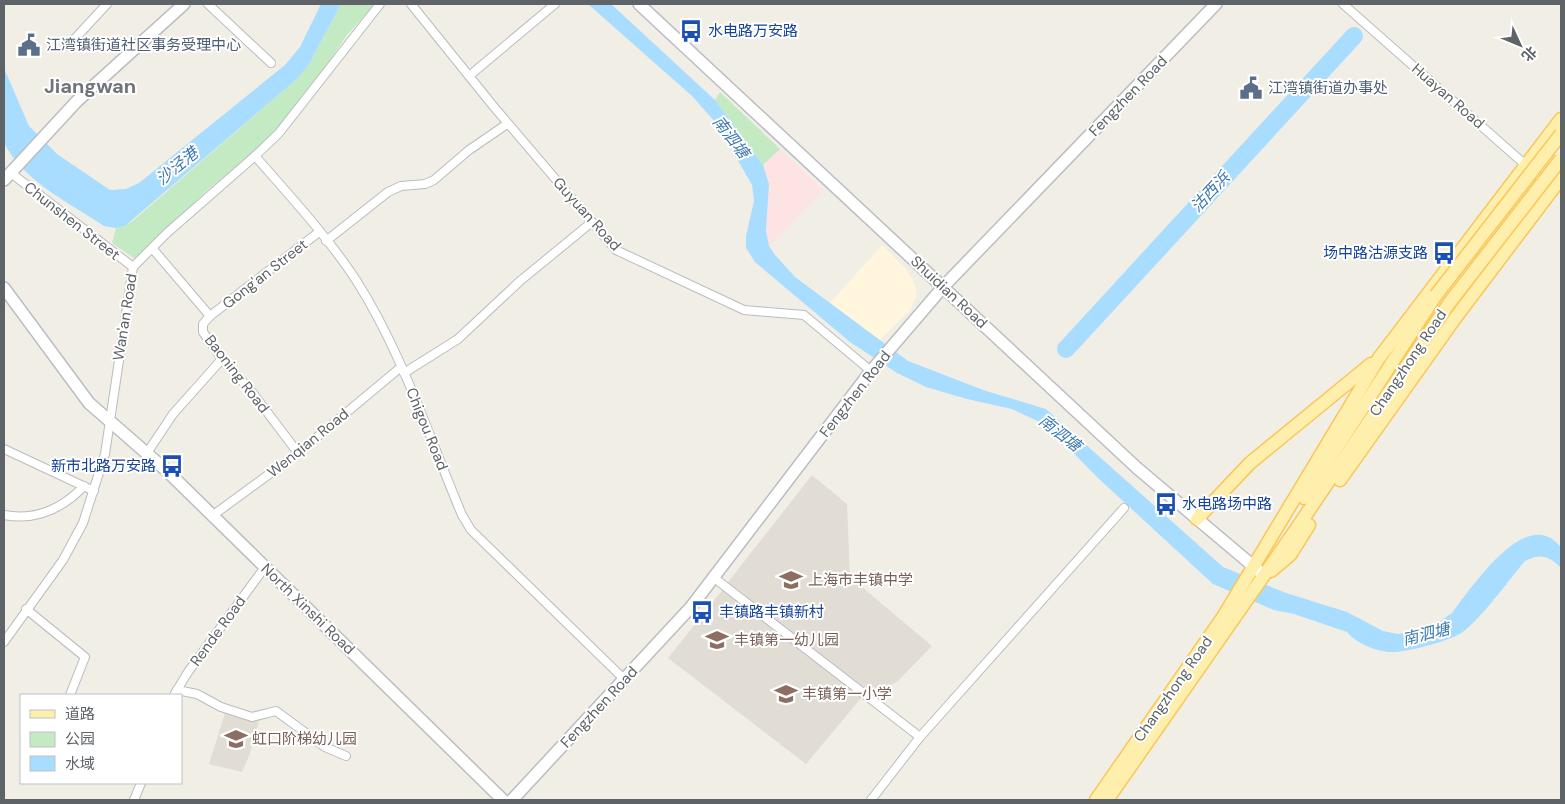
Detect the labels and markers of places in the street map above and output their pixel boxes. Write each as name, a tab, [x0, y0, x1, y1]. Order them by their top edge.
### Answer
bus stop icon: 水电路万安路	[678, 18, 704, 44]
place label: 水电路万安路	[708, 21, 798, 41]
public building icon: 江湾镇街道社区事务受理中心	[16, 32, 42, 58]
place label: 江湾镇街道社区事务受理中心	[46, 35, 241, 55]
public building icon: 江湾镇街道办事处	[1238, 75, 1264, 101]
place label: 江湾镇街道办事处	[1268, 78, 1388, 98]
bus stop icon: 场中路沽源支路	[1431, 240, 1457, 266]
place label: 场中路沽源支路	[1323, 243, 1428, 263]
bus stop icon: 新市北路万安路	[159, 453, 185, 479]
place label: 新市北路万安路	[51, 456, 156, 476]
bus stop icon: 水电路场中路	[1153, 491, 1179, 517]
place label: 水电路场中路	[1182, 494, 1272, 514]
school or university icon: 上海市丰镇中学	[778, 567, 804, 593]
place label: 上海市丰镇中学	[808, 570, 913, 590]
bus stop icon: 丰镇路丰镇新村	[689, 599, 715, 625]
place label: 丰镇路丰镇新村	[719, 602, 824, 622]
school or university icon: 丰镇第一幼儿园	[704, 627, 730, 653]
place label: 丰镇第一幼儿园	[734, 630, 839, 650]
school or university icon: 丰镇第一小学	[773, 681, 799, 707]
place label: 丰镇第一小学	[802, 684, 892, 704]
school or university icon: 虹口阶梯幼儿园	[223, 726, 249, 752]
place label: 虹口阶梯幼儿园	[252, 729, 357, 749]

